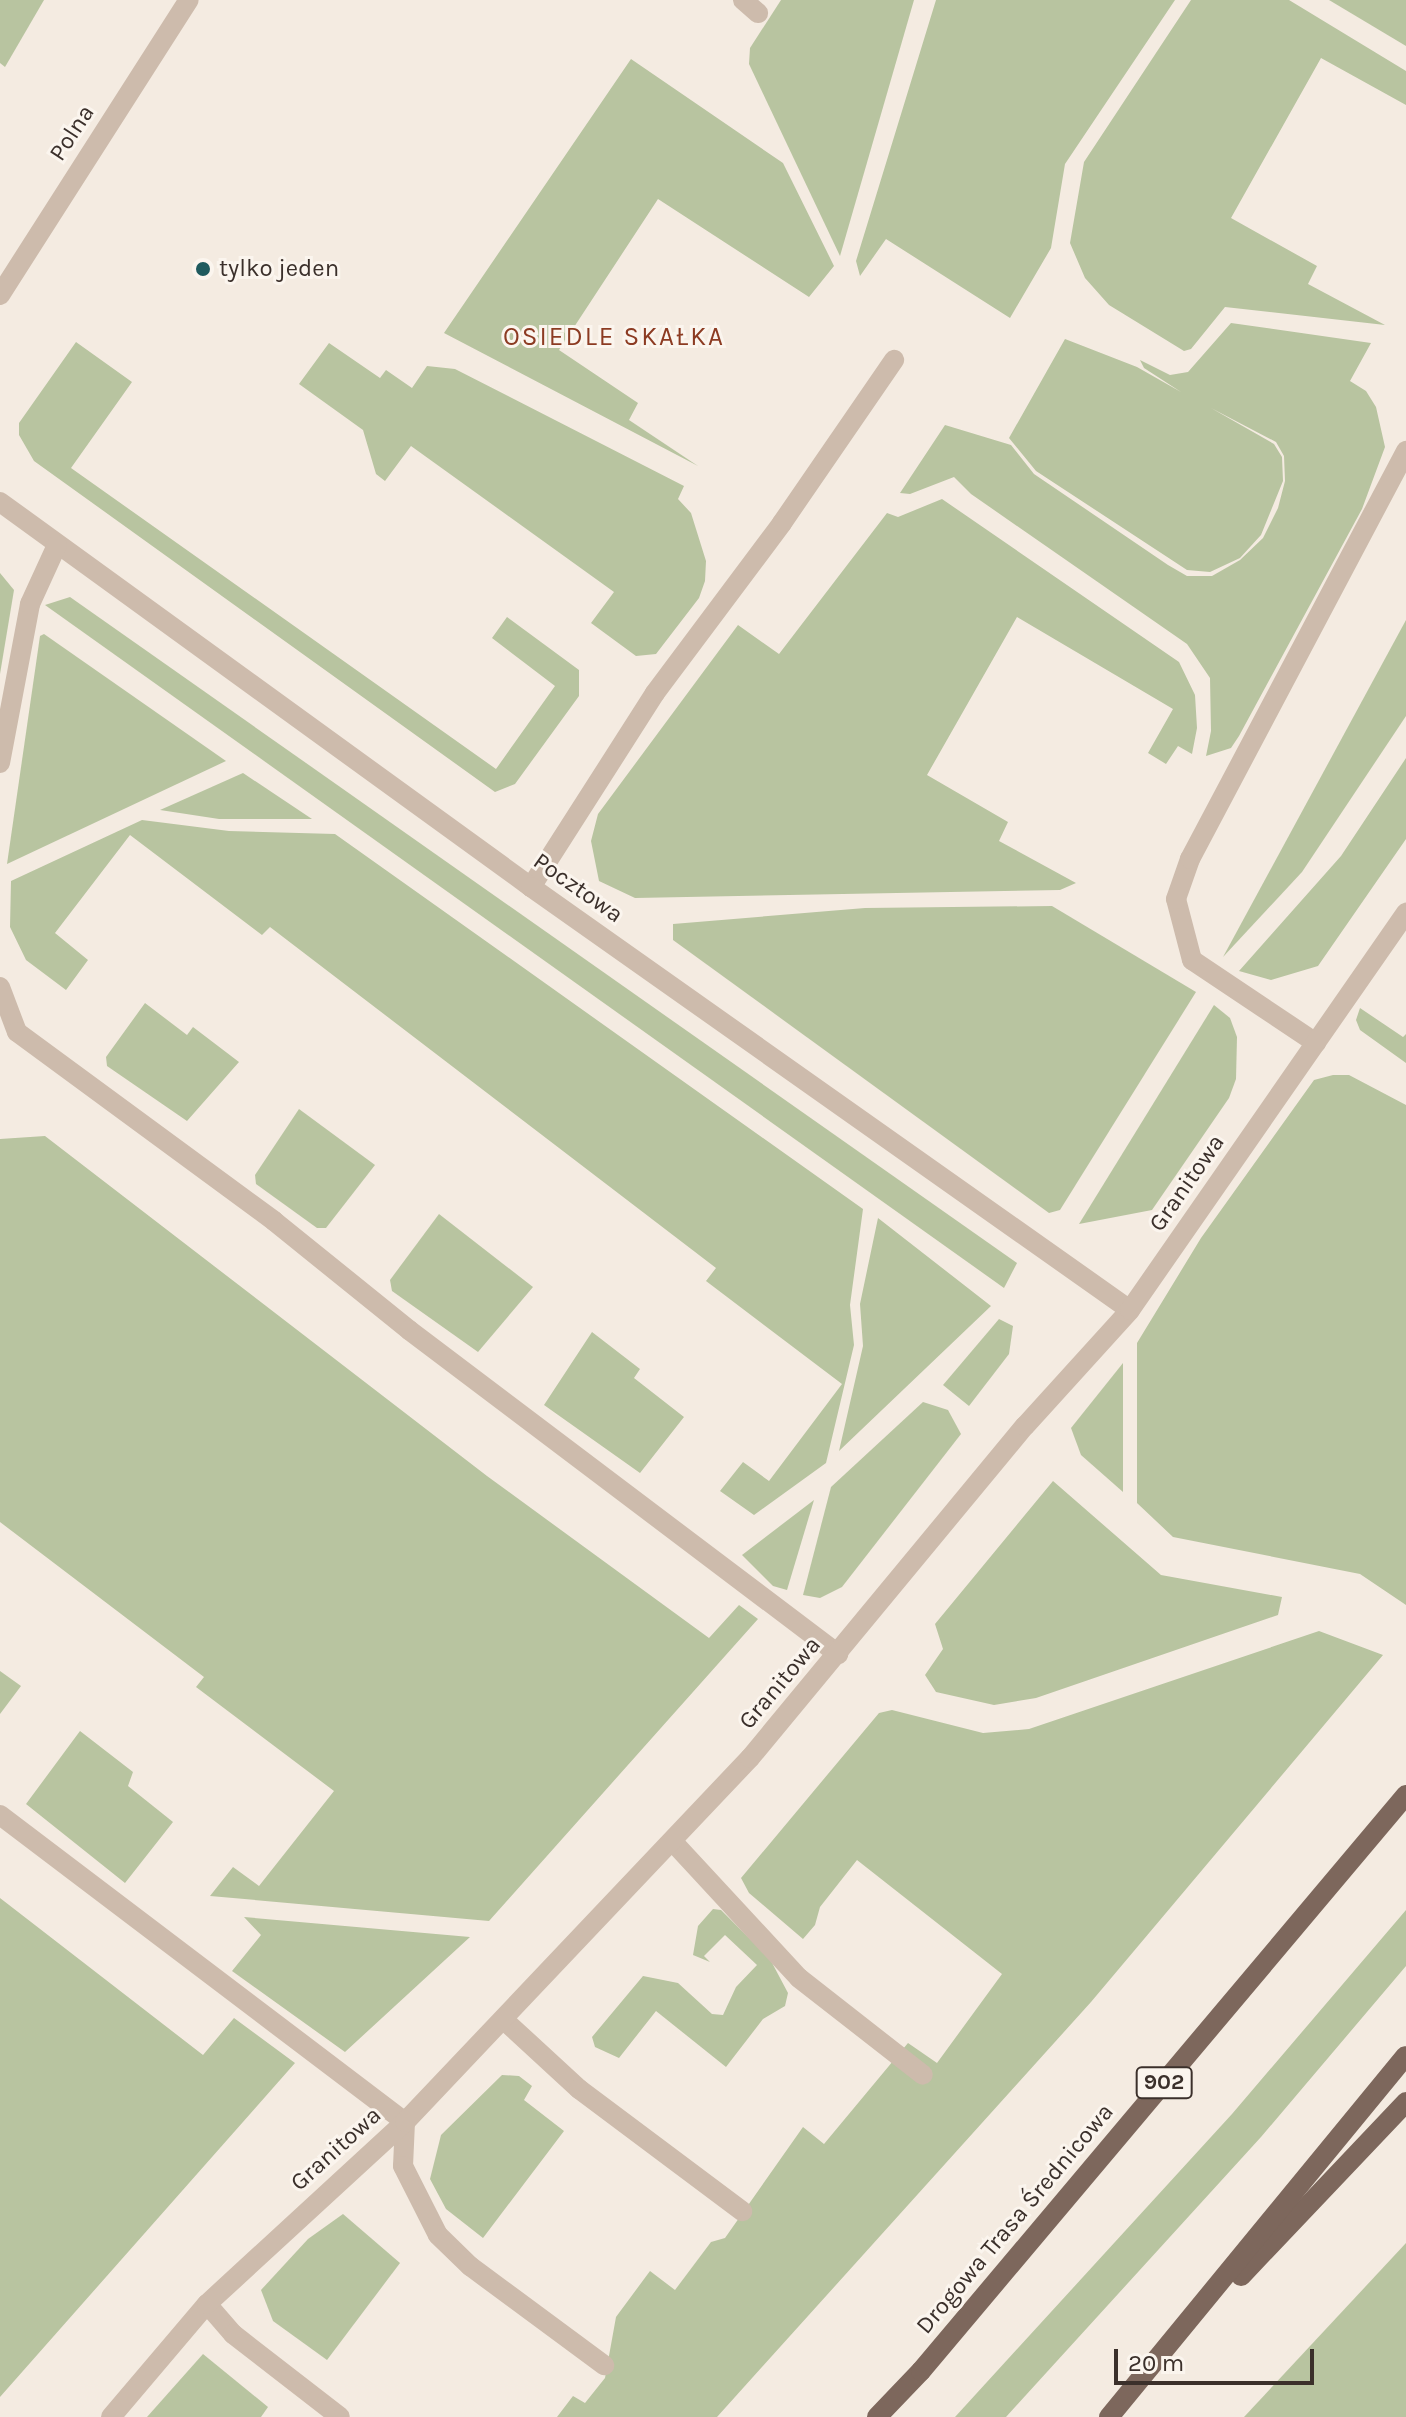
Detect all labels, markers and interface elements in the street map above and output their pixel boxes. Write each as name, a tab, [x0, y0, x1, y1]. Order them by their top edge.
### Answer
street label: Polna	[43, 100, 101, 166]
place label: tylko jeden	[219, 255, 339, 283]
marker: tylko jeden	[194, 260, 212, 278]
district label: OSIEDLE SKAŁKA	[503, 321, 725, 353]
street label: Pocztowa	[528, 847, 628, 929]
street label: Granitowa	[1143, 1129, 1231, 1237]
street label: Granitowa	[733, 1631, 827, 1735]
road number: 902	[1134, 2065, 1194, 2101]
street label: Drogowa Trasa Średnicowa	[910, 2098, 1120, 2340]
street label: Granitowa	[285, 2101, 387, 2197]
scale bar	[1118, 2333, 1318, 2383]
text: 20 m	[1128, 2349, 1184, 2377]

